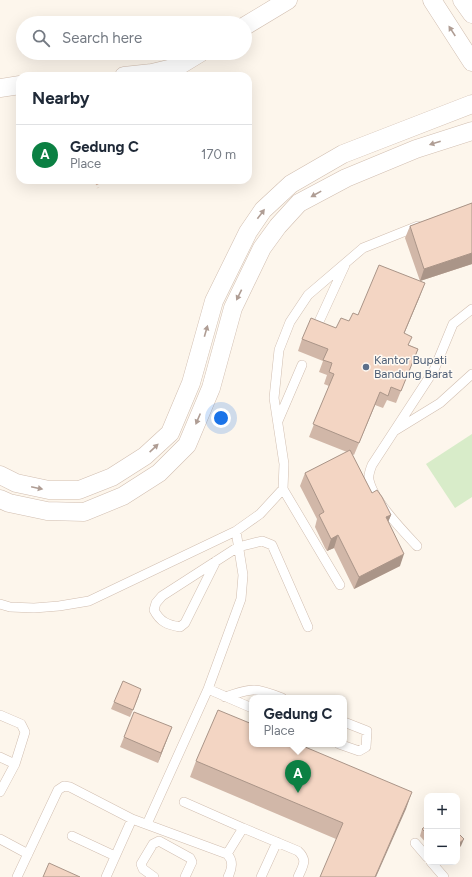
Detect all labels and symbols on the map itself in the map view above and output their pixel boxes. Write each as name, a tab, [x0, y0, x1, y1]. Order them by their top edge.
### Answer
one-way arrow	[448, 26, 456, 36]
one-way arrow	[429, 140, 441, 146]
one-way arrow	[310, 191, 322, 198]
one-way arrow	[257, 209, 265, 219]
one-way arrow	[236, 290, 242, 301]
one-way arrow	[203, 324, 209, 336]
place label: Kantor Bupati Bandung Barat	[374, 353, 453, 381]
marker: Kantor Bupati Bandung Barat	[361, 362, 371, 372]
your location	[211, 408, 231, 428]
one-way arrow	[195, 413, 201, 425]
one-way arrow	[149, 443, 159, 452]
one-way arrow	[30, 485, 43, 491]
pin: A	[285, 760, 311, 793]

